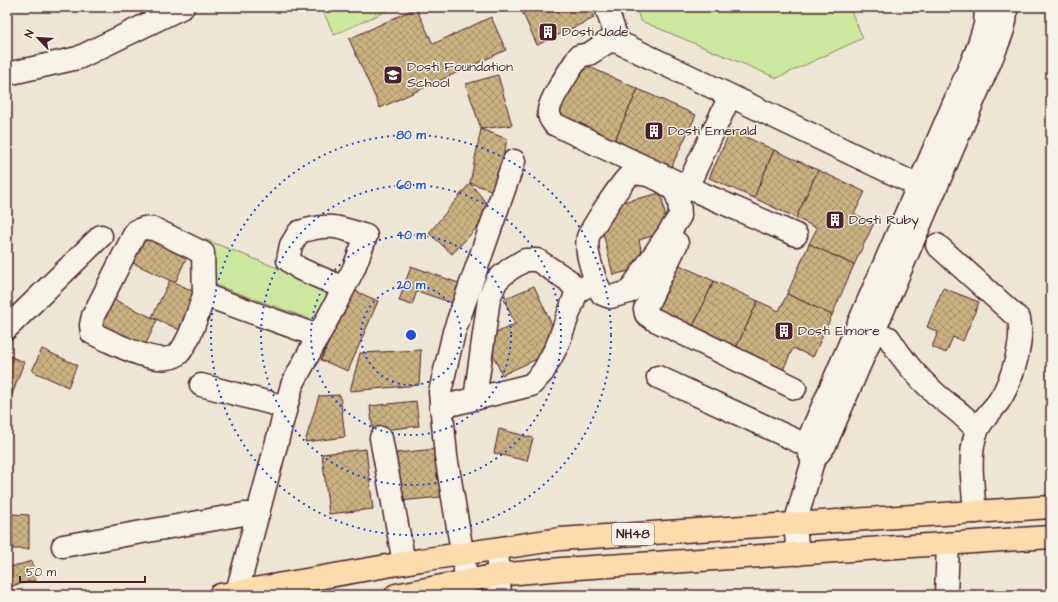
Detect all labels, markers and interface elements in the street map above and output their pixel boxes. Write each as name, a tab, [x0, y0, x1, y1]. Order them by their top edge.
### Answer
north arrow	[18, 18, 58, 58]
building icon: Dosti Jade	[537, 21, 559, 43]
place label: Dosti Jade	[562, 22, 629, 42]
text: N	[21, 28, 38, 40]
place label: Dosti Foundation School	[407, 57, 513, 93]
school or university icon: Dosti Foundation School	[382, 64, 404, 86]
building icon: Dosti Emerald	[643, 120, 665, 142]
place label: Dosti Emerald	[668, 121, 756, 141]
text: 80 m	[396, 127, 426, 144]
text: 60 m	[396, 177, 426, 194]
building icon: Dosti Ruby	[824, 209, 846, 231]
place label: Dosti Ruby	[849, 210, 919, 230]
text: 40 m	[396, 227, 427, 244]
text: 20 m	[396, 277, 426, 294]
building icon: Dosti Elmore	[773, 320, 795, 342]
place label: Dosti Elmore	[798, 321, 880, 341]
centre of rings	[404, 328, 418, 342]
road number: NH48	[612, 523, 654, 545]
scale bar	[20, 558, 145, 584]
text: 50 m	[26, 564, 57, 581]

